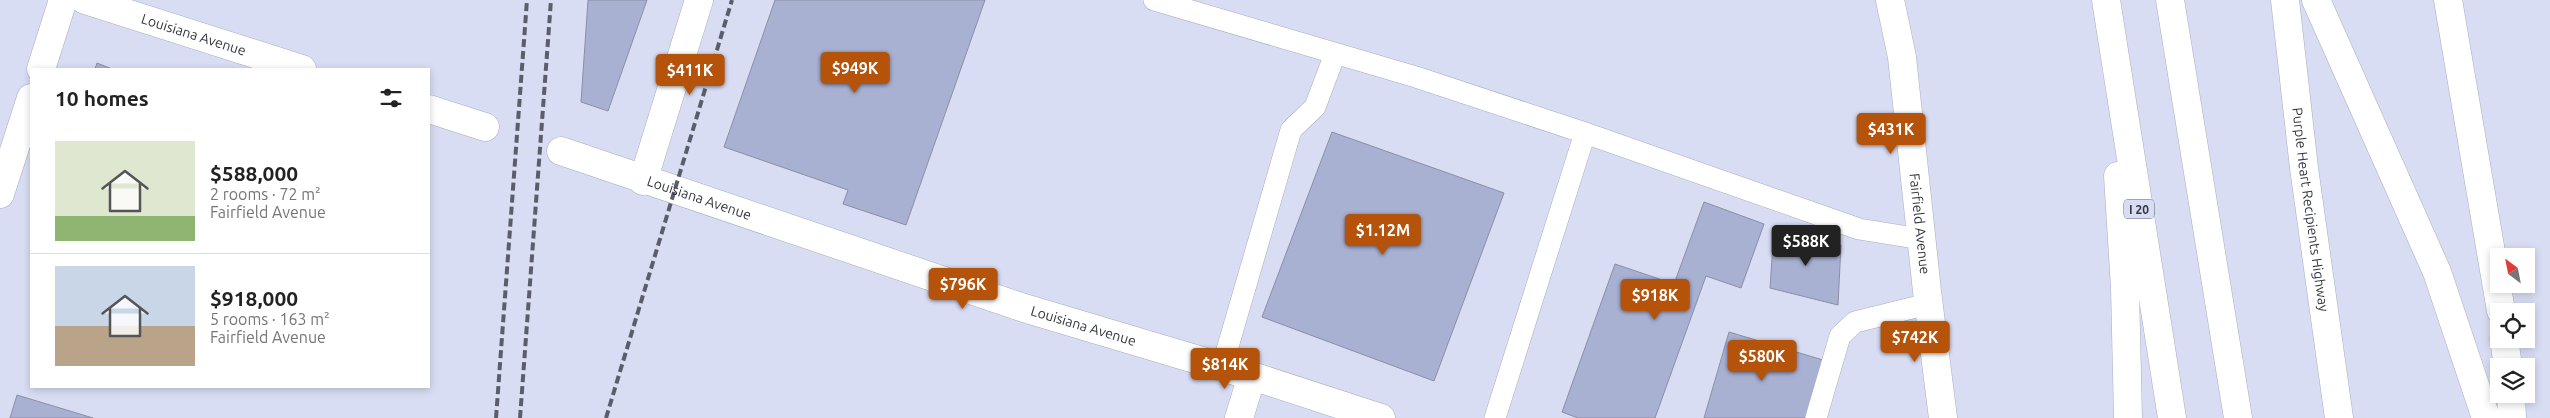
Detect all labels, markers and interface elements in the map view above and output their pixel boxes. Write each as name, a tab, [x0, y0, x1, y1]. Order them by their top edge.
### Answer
street label: Louisiana Avenue	[139, 10, 248, 59]
pin: $949K	[820, 52, 890, 94]
pin: $411K	[655, 54, 725, 96]
text: $949K	[832, 59, 878, 77]
text: $411K	[667, 61, 713, 79]
icon: filters	[377, 84, 405, 112]
text: 10 homes	[55, 86, 149, 110]
street label: Purple Heart Recipients Highway	[2289, 107, 2332, 313]
pin: $431K	[1856, 112, 1926, 155]
text: $431K	[1868, 120, 1914, 138]
icon: home	[95, 161, 155, 221]
text: $588,000	[210, 161, 298, 185]
street label: Fairfield Avenue	[1906, 172, 1933, 275]
street label: Louisiana Avenue	[645, 173, 753, 223]
text: 2 rooms · 72 m²	[210, 185, 321, 203]
road number: I 20	[2124, 200, 2154, 218]
text: Fairfield Avenue	[210, 203, 326, 221]
pin: $1.12M	[1342, 214, 1424, 256]
text: $1.12M	[1356, 221, 1410, 239]
pin: $588K	[1771, 224, 1841, 267]
text: $588K	[1783, 232, 1829, 250]
north arrow	[2490, 248, 2535, 292]
map controls	[2490, 248, 2535, 403]
pin: $796K	[928, 268, 998, 310]
text: $796K	[940, 275, 986, 293]
pin: $918K	[1620, 278, 1690, 321]
icon: home	[95, 286, 155, 346]
text: $918,000	[210, 286, 298, 310]
text: $918K	[1632, 286, 1678, 304]
street label: Louisiana Avenue	[1029, 302, 1138, 349]
button: locate	[2490, 303, 2535, 348]
text: 5 rooms · 163 m²	[210, 310, 330, 328]
pin: $742K	[1880, 320, 1950, 363]
text: Fairfield Avenue	[210, 328, 326, 346]
text: $742K	[1892, 328, 1938, 346]
pin: $580K	[1727, 340, 1797, 382]
text: $580K	[1739, 347, 1785, 365]
pin: $814K	[1190, 348, 1260, 390]
text: $814K	[1202, 355, 1248, 373]
button: layers	[2490, 358, 2535, 403]

